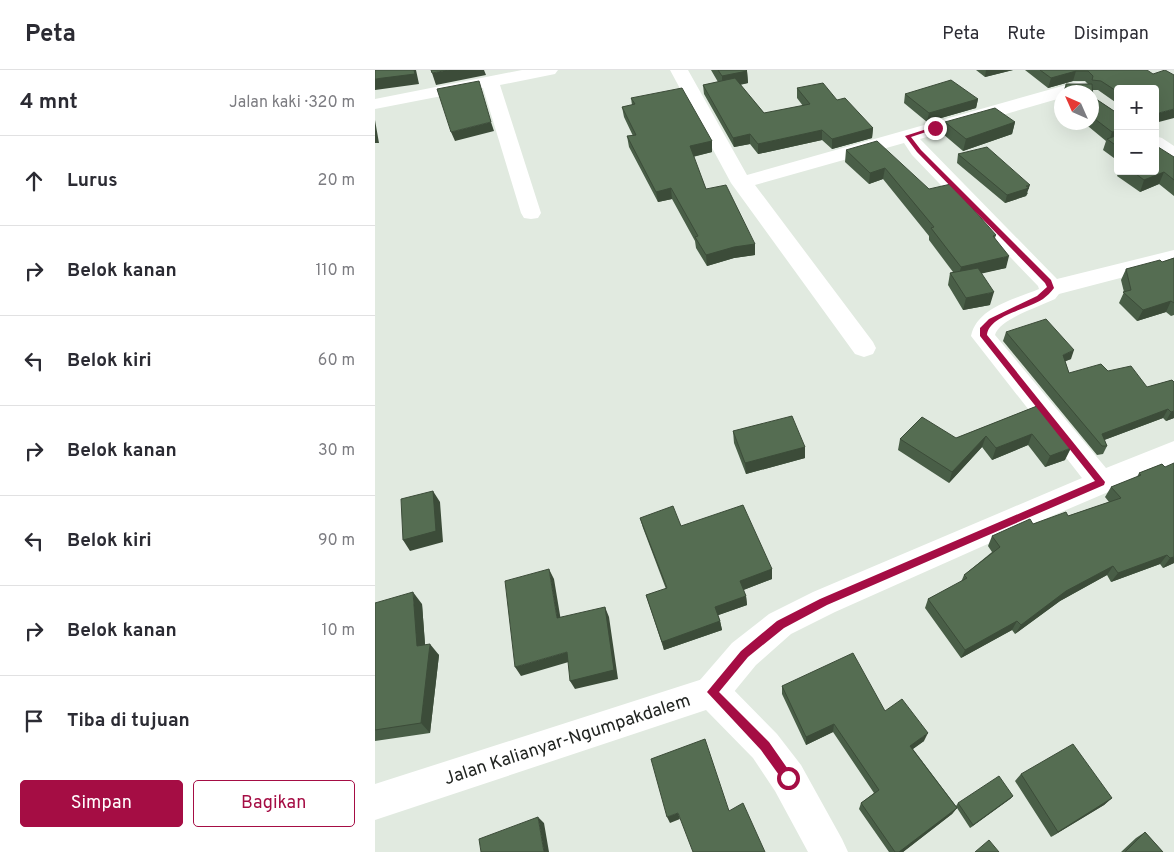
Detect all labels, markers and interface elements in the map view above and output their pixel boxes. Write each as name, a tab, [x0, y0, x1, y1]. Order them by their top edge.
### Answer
text: Peta	[25, 20, 76, 50]
text: Peta	[942, 23, 979, 46]
text: Rute	[1007, 23, 1045, 46]
text: Disimpan	[1073, 23, 1149, 46]
north arrow	[1054, 85, 1099, 130]
map controls	[1114, 85, 1159, 175]
button: +	[1114, 85, 1159, 130]
text: 4 mnt	[20, 89, 78, 116]
text: Jalan kaki · 320 m	[229, 93, 355, 113]
route end	[924, 117, 947, 140]
button: −	[1114, 130, 1159, 175]
icon: ahead	[20, 167, 48, 195]
text: Lurus	[67, 169, 118, 193]
text: 20 m	[318, 171, 355, 191]
icon: right	[20, 257, 48, 285]
text: Belok kanan	[67, 259, 177, 283]
text: 110 m	[315, 261, 355, 281]
icon: left	[20, 347, 48, 375]
text: Belok kiri	[67, 349, 152, 373]
text: 60 m	[318, 351, 355, 371]
icon: right	[20, 437, 48, 465]
text: Belok kanan	[67, 439, 177, 463]
text: 30 m	[318, 441, 355, 461]
icon: left	[20, 527, 48, 555]
text: Belok kiri	[67, 529, 152, 553]
text: 90 m	[318, 531, 355, 551]
icon: right	[20, 617, 48, 645]
text: Belok kanan	[67, 619, 177, 643]
text: 10 m	[321, 621, 355, 641]
street label: Jalan Kalianyar-Ngumpakdalem	[441, 690, 694, 791]
icon: arrive	[20, 707, 48, 735]
text: Tiba di tujuan	[67, 709, 190, 733]
route start	[777, 767, 800, 790]
button: Simpan	[20, 780, 183, 827]
button: Bagikan	[193, 780, 355, 827]

